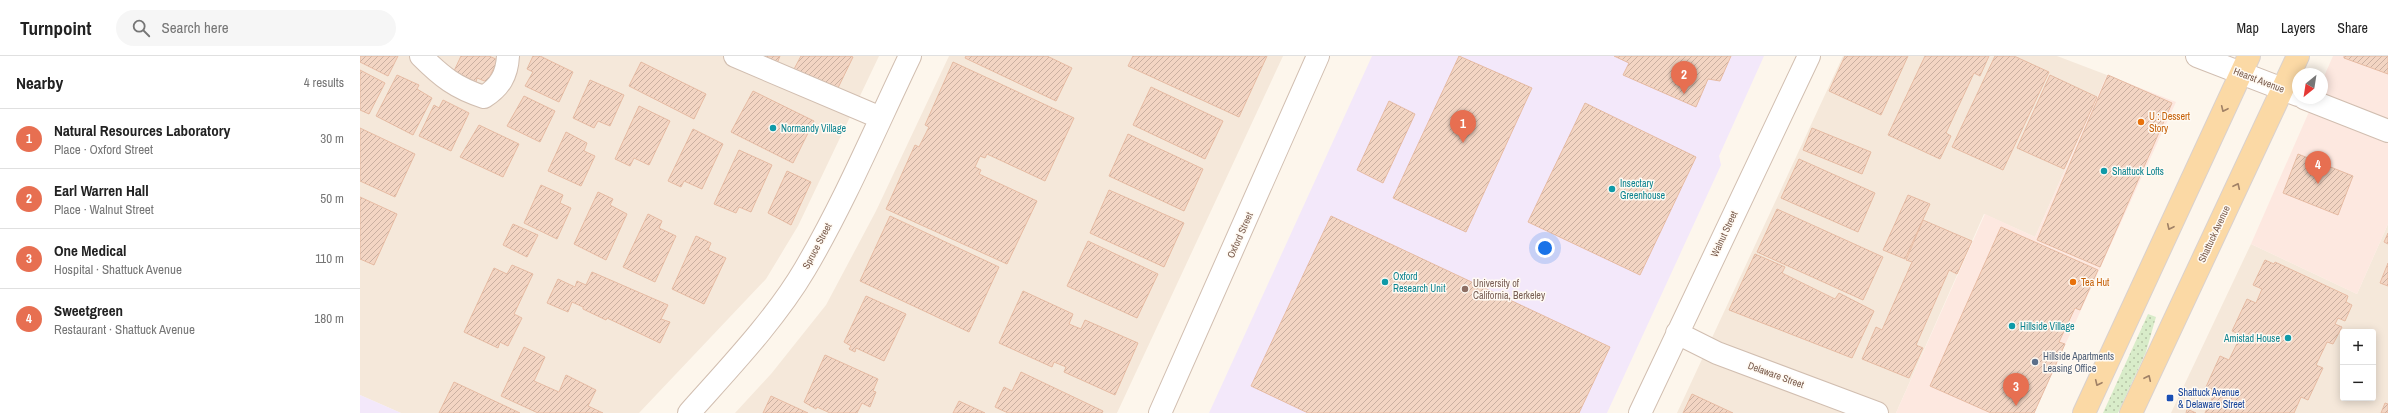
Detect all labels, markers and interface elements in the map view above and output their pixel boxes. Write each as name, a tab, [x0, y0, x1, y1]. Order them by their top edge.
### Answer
search box	[116, 10, 396, 46]
text: Turnpoint	[20, 15, 92, 41]
icon: search	[130, 17, 152, 39]
text: Search here	[162, 17, 229, 38]
text: Map	[2237, 19, 2259, 37]
text: Layers	[2281, 19, 2315, 37]
text: Share	[2337, 19, 2368, 37]
pin: 2	[1671, 61, 1697, 94]
street label: Hearst Avenue	[2232, 64, 2287, 96]
north arrow	[2292, 68, 2328, 104]
text: Nearby	[16, 71, 63, 94]
text: 4 results	[304, 74, 344, 91]
one-way arrow	[2221, 105, 2229, 112]
pin: 1	[1450, 110, 1476, 143]
place label: U : Dessert Story	[2149, 110, 2191, 135]
marker: U : Dessert Story	[2136, 117, 2146, 127]
text: Natural Resources Laboratory	[54, 120, 230, 141]
place label: Normandy Village	[781, 122, 846, 135]
marker: Normandy Village	[768, 123, 778, 133]
text: 1	[26, 130, 32, 147]
text: 30 m	[320, 130, 344, 147]
text: Place · Oxford Street	[54, 141, 153, 158]
pin: 4	[2305, 151, 2331, 184]
place label: Shattuck Lofts	[2112, 165, 2164, 178]
marker: Shattuck Lofts	[2099, 166, 2109, 176]
place label: Insectary Greenhouse	[1620, 177, 1666, 202]
text: Earl Warren Hall	[54, 180, 149, 201]
one-way arrow	[2232, 182, 2240, 190]
marker: Insectary Greenhouse	[1607, 184, 1617, 194]
text: 2	[26, 190, 32, 207]
text: 50 m	[320, 190, 344, 207]
text: Place · Walnut Street	[54, 201, 154, 218]
street label: Shattuck Avenue	[2195, 203, 2233, 265]
street label: Walnut Street	[1708, 208, 1741, 259]
street label: Oxford Street	[1224, 209, 1256, 260]
street label: Spruce Street	[799, 220, 835, 271]
one-way arrow	[2167, 223, 2175, 230]
your location	[1535, 238, 1555, 258]
text: One Medical	[54, 240, 126, 261]
text: 3	[26, 250, 32, 267]
text: 110 m	[315, 250, 344, 267]
text: Hospital · Shattuck Avenue	[54, 261, 182, 278]
place label: Oxford Research Unit	[1393, 270, 1446, 295]
place label: Tea Hut	[2081, 276, 2110, 289]
marker: Oxford Research Unit	[1380, 277, 1390, 287]
place label: University of California, Berkeley	[1473, 277, 1546, 302]
marker: Tea Hut	[2068, 277, 2078, 287]
marker: University of California, Berkeley	[1460, 284, 1470, 294]
text: Sweetgreen	[54, 300, 123, 321]
text: 4	[26, 310, 32, 327]
text: 180 m	[314, 310, 344, 327]
place label: Hillside Village	[2020, 320, 2075, 333]
text: Restaurant · Shattuck Avenue	[54, 321, 195, 338]
marker: Hillside Village	[2007, 321, 2017, 331]
map controls	[2340, 329, 2376, 401]
button: +	[2340, 329, 2376, 365]
place label: Amistad House	[2223, 332, 2280, 345]
marker: Amistad House	[2283, 333, 2293, 343]
place label: Hillside Apartments Leasing Office	[2043, 350, 2114, 375]
marker: Hillside Apartments Leasing Office	[2030, 357, 2040, 367]
street label: Delaware Street	[1746, 359, 1807, 391]
button: −	[2340, 365, 2376, 401]
pin: 3	[2003, 373, 2029, 406]
one-way arrow	[2143, 374, 2151, 382]
one-way arrow	[2095, 379, 2103, 387]
place label: Shattuck Avenue & Delaware Street	[2178, 386, 2245, 411]
marker: Shattuck Avenue & Delaware Street	[2165, 393, 2175, 403]

